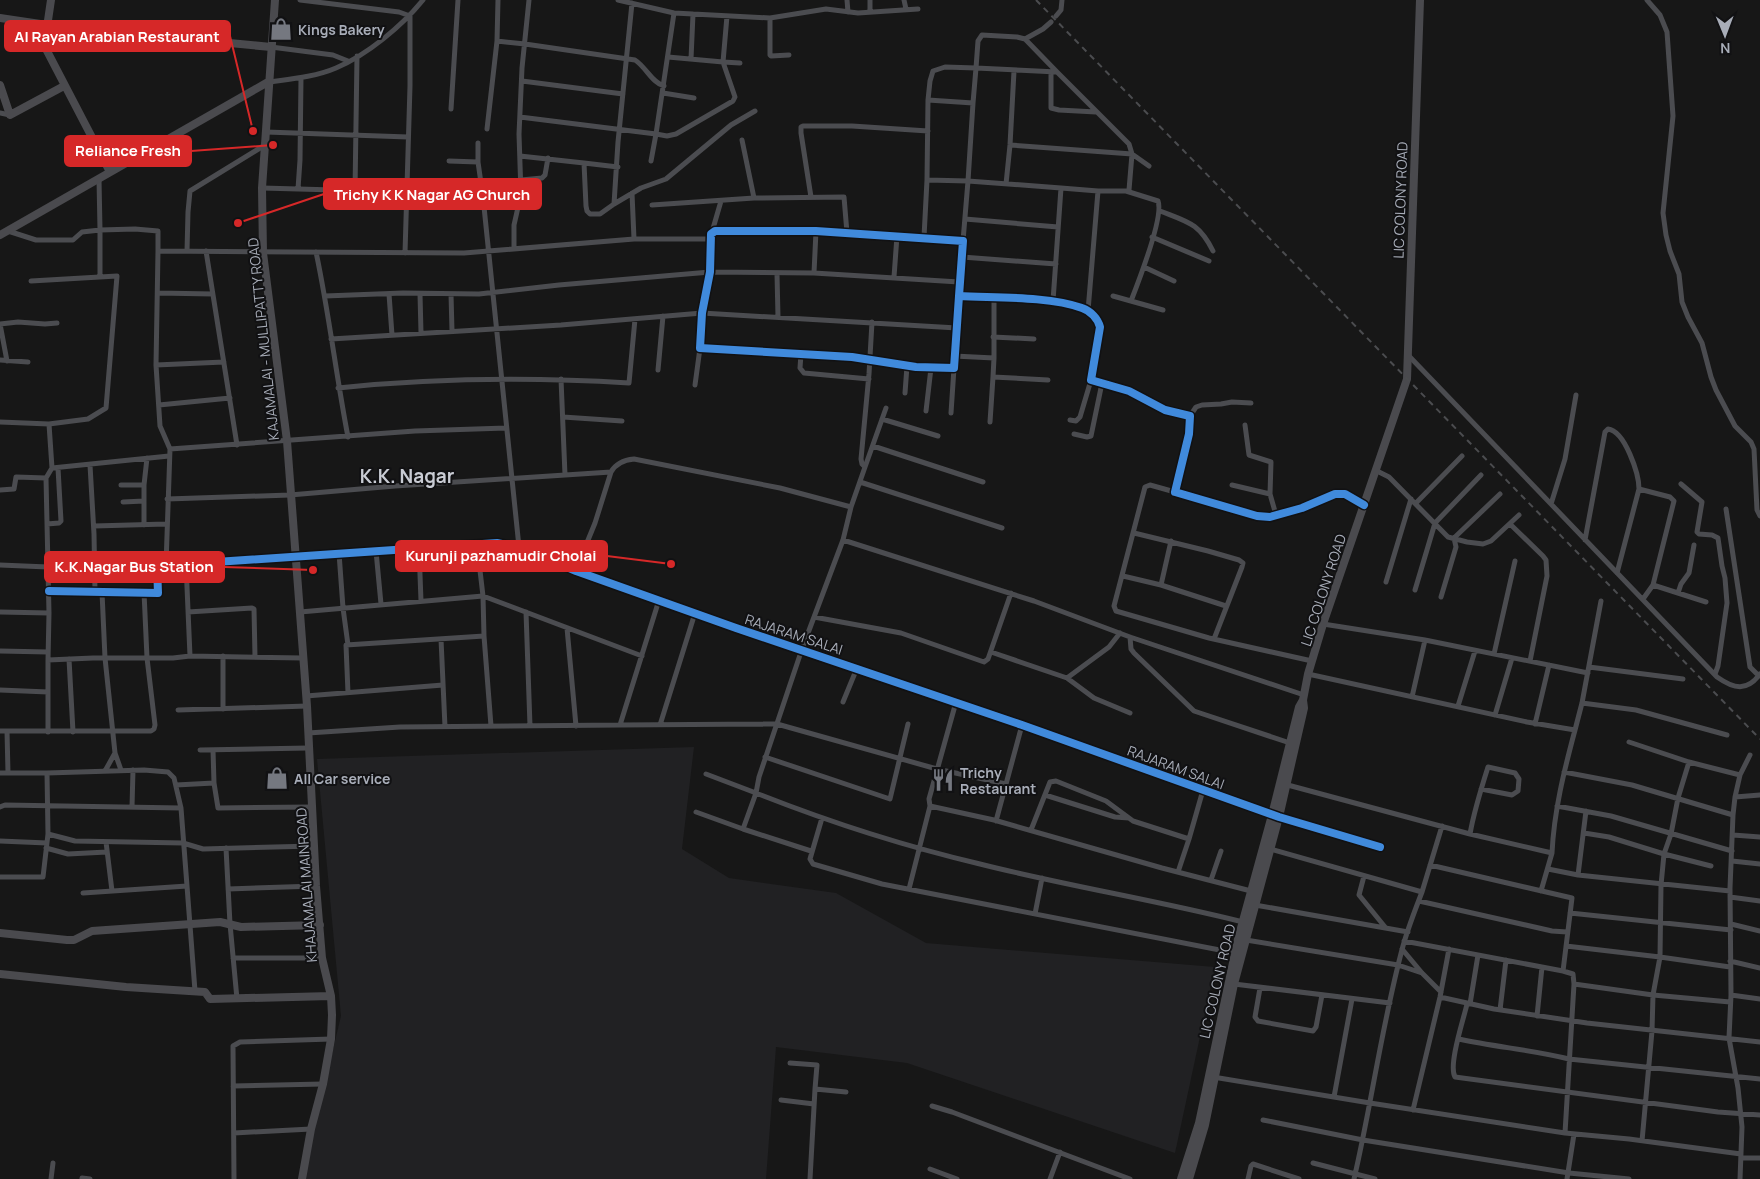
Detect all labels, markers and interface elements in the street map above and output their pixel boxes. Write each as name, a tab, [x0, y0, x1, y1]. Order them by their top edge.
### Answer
north arrow	[1700, 10, 1750, 60]
shop icon: Kings Bakery	[268, 16, 294, 42]
place label: Kings Bakery	[298, 20, 385, 39]
callout: Al Rayan Arabian Restaurant	[5, 21, 230, 51]
text: Al Rayan Arabian Restaurant	[14, 26, 220, 47]
text: N	[1720, 39, 1730, 58]
callout: Reliance Fresh	[65, 136, 191, 166]
text: Reliance Fresh	[75, 140, 181, 161]
street label: LIC COLONY ROAD	[1388, 141, 1412, 259]
callout: Trichy K K Nagar AG Church	[324, 179, 541, 209]
text: Trichy K K Nagar AG Church	[334, 184, 530, 205]
street label: KAJAMALAI - MULLIPATTY ROAD	[243, 237, 283, 441]
district label: K.K. Nagar	[360, 463, 455, 489]
street label: LIC COLONY ROAD	[1296, 531, 1350, 649]
callout: Kurunji pazhamudir Cholai	[396, 541, 607, 571]
text: Kurunji pazhamudir Cholai	[406, 545, 596, 566]
callout: K.K.Nagar Bus Station	[45, 552, 224, 582]
text: K.K.Nagar Bus Station	[54, 556, 214, 577]
street label: RAJARAM SALAI	[743, 609, 845, 659]
street label: RAJARAM SALAI	[1125, 741, 1227, 793]
place label: Trichy Restaurant	[960, 763, 1036, 798]
shop icon: All Car service	[264, 765, 290, 791]
restaurant icon: Trichy Restaurant	[930, 767, 956, 793]
place label: All Car service	[294, 769, 390, 788]
street label: KHAJAMALAI MAINROAD	[291, 807, 321, 963]
street label: LIC COLONY ROAD	[1195, 922, 1239, 1040]

